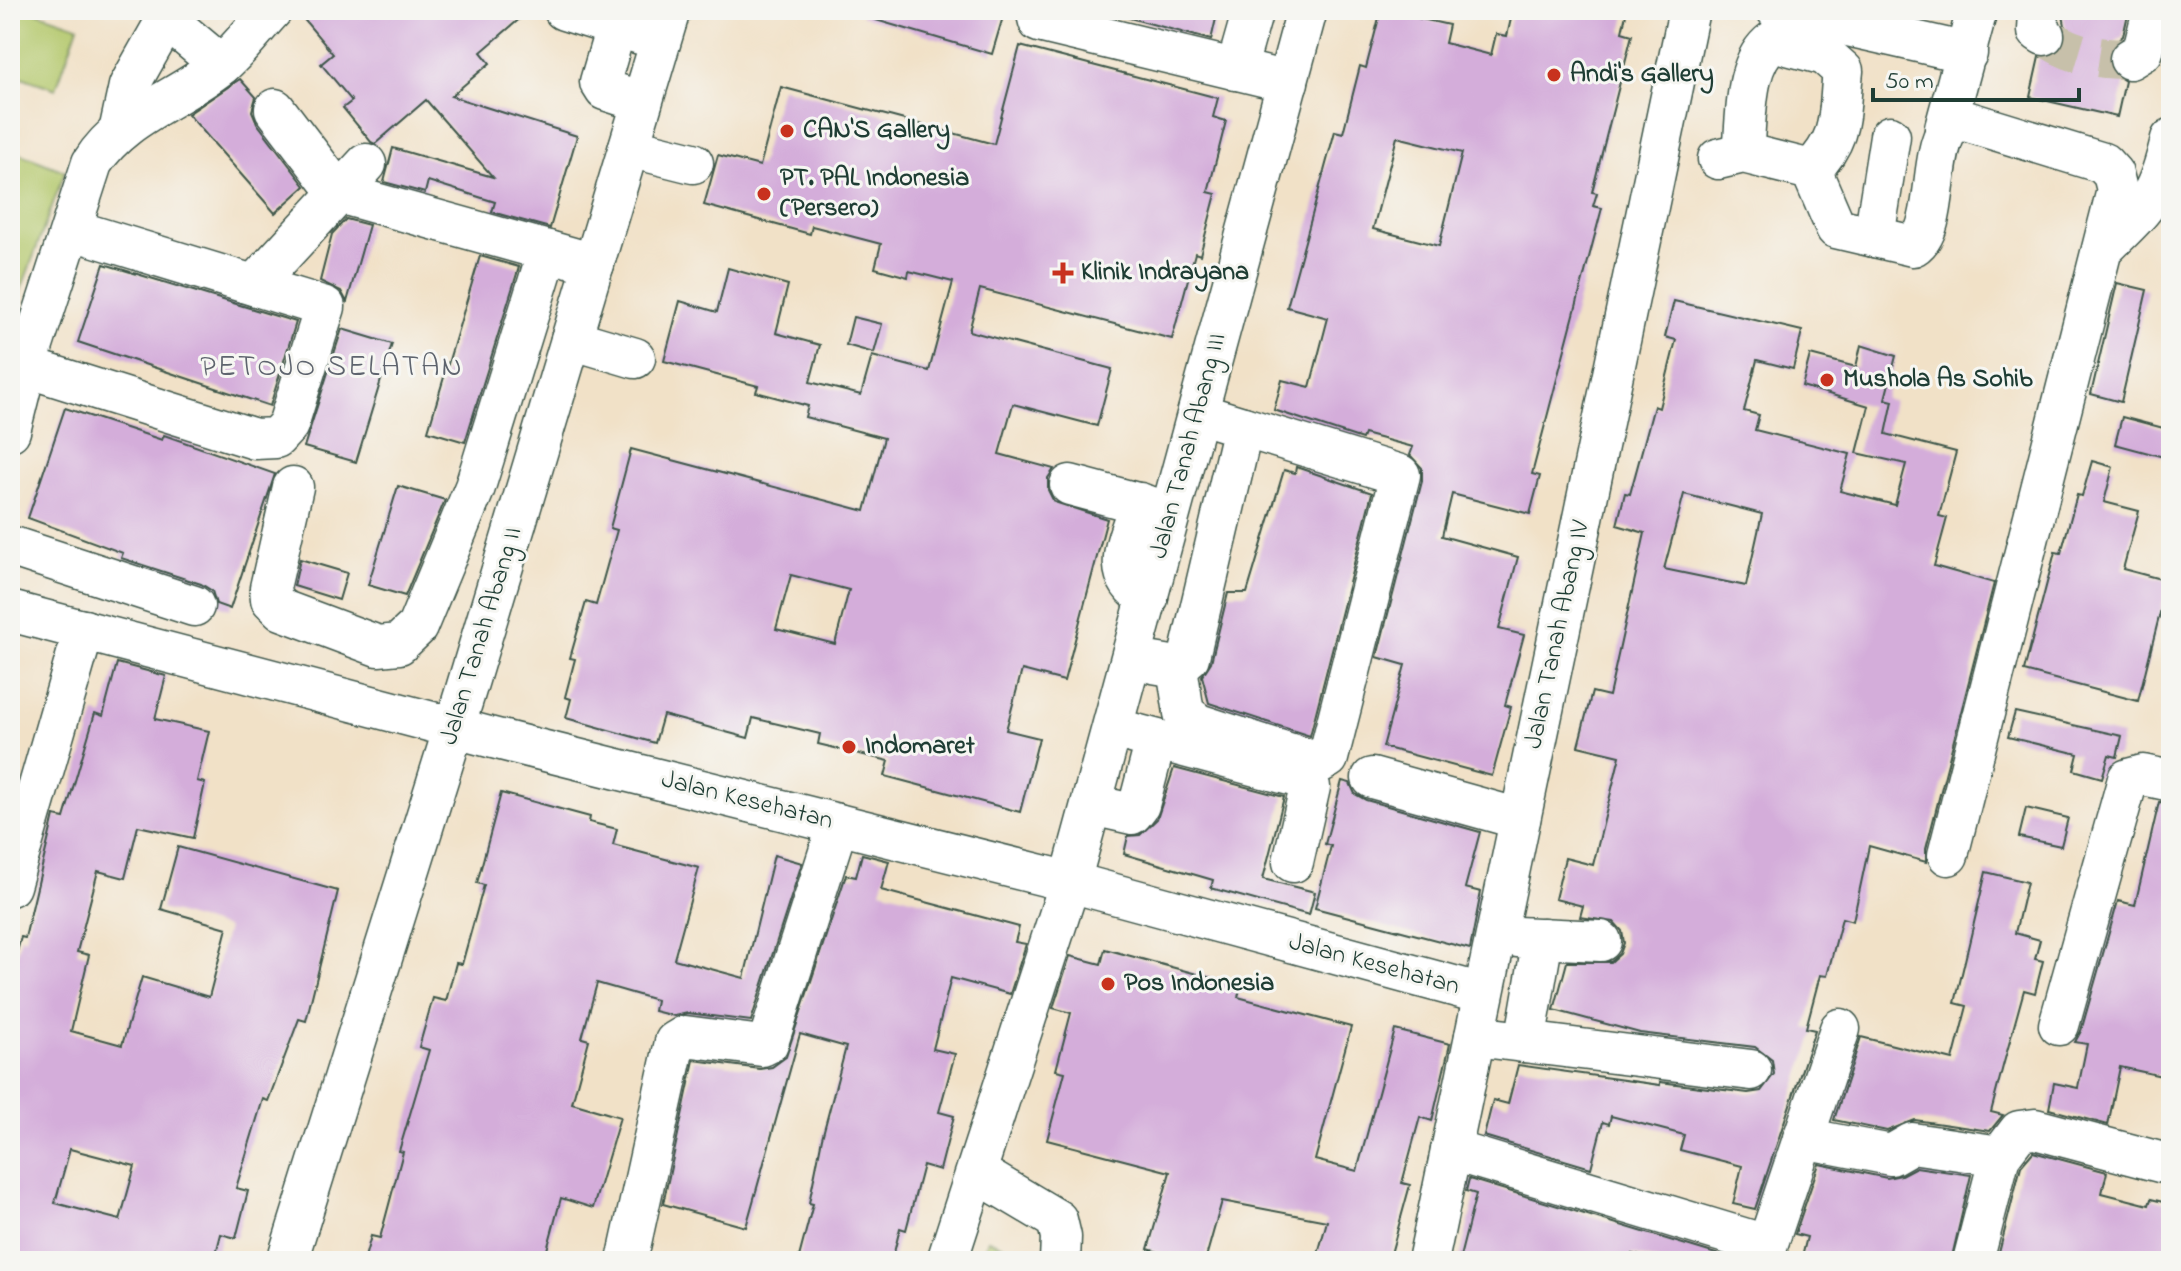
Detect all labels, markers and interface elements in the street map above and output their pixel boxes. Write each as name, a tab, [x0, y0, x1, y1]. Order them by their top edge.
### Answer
scale bar	[1873, 52, 2079, 102]
place label: Andi's Gallery	[1570, 56, 1714, 94]
text: 50 m	[1885, 65, 1934, 100]
marker: Andi's Gallery	[1545, 66, 1563, 84]
place label: CAN'S Gallery	[803, 112, 950, 150]
marker: CAN'S Gallery	[778, 122, 796, 140]
place label: PT. PAL Indonesia (Persero)	[780, 160, 969, 228]
marker: PT. PAL Indonesia (Persero)	[755, 185, 773, 203]
place label: Klinik Indrayana	[1081, 254, 1249, 292]
marker: Klinik Indrayana	[1052, 262, 1074, 284]
street label: Jalan Tanah Abang III	[1141, 329, 1237, 563]
district label: PETOJO SELATAN	[200, 346, 464, 390]
place label: Mushola As Sohib	[1843, 361, 2033, 399]
marker: Mushola As Sohib	[1818, 371, 1836, 389]
street label: Jalan Tanah Abang IV	[1515, 517, 1601, 753]
street label: Jalan Tanah Abang II	[431, 522, 533, 750]
place label: Indomaret	[865, 728, 975, 766]
marker: Indomaret	[840, 738, 858, 756]
street label: Jalan Kesehatan	[657, 761, 837, 841]
street label: Jalan Kesehatan	[1284, 924, 1464, 1006]
place label: Pos Indonesia	[1124, 965, 1274, 1003]
marker: Pos Indonesia	[1099, 975, 1117, 993]

